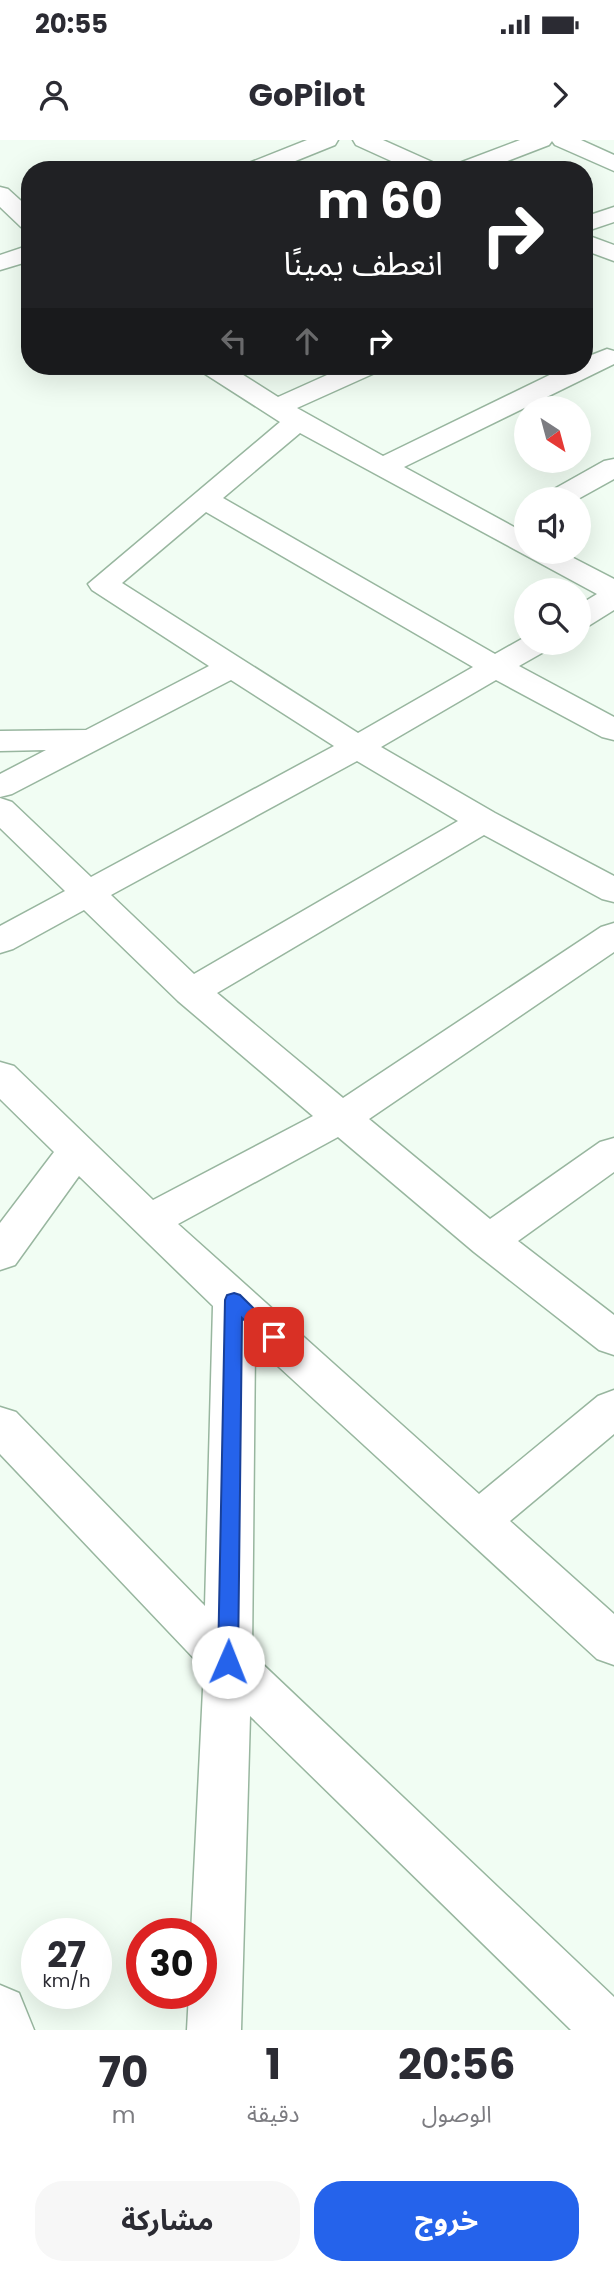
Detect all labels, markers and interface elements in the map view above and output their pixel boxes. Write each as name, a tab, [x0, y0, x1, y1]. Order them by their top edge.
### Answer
text: 20:55	[35, 6, 108, 42]
text: GoPilot	[249, 72, 366, 117]
icon: person	[35, 76, 73, 114]
icon: forward	[541, 76, 579, 114]
text: 60 m	[318, 167, 443, 235]
icon: right	[467, 189, 558, 280]
text: انعطف يمينًا	[283, 241, 443, 286]
icon: left	[215, 322, 253, 360]
icon: ahead	[288, 322, 326, 360]
icon: right	[361, 322, 399, 360]
north arrow	[514, 396, 592, 472]
map controls	[514, 396, 591, 655]
button: sound	[514, 487, 591, 564]
button: search	[514, 578, 591, 655]
pin	[244, 1307, 304, 1367]
icon: arrive	[255, 1318, 293, 1356]
position arrow	[191, 1625, 265, 1699]
speed limit sign: 30	[126, 1918, 217, 2009]
text: 27	[47, 1930, 86, 1979]
text: km/h	[43, 1968, 90, 1993]
text: 1	[265, 2035, 281, 2094]
text: 20:56	[398, 2035, 515, 2094]
text: 70	[99, 2043, 148, 2102]
text: دقيقة	[247, 2098, 299, 2130]
text: الوصول	[422, 2098, 492, 2130]
text: m	[112, 2099, 135, 2131]
button: مشاركة	[35, 2181, 300, 2261]
button: خروج	[314, 2181, 579, 2261]

